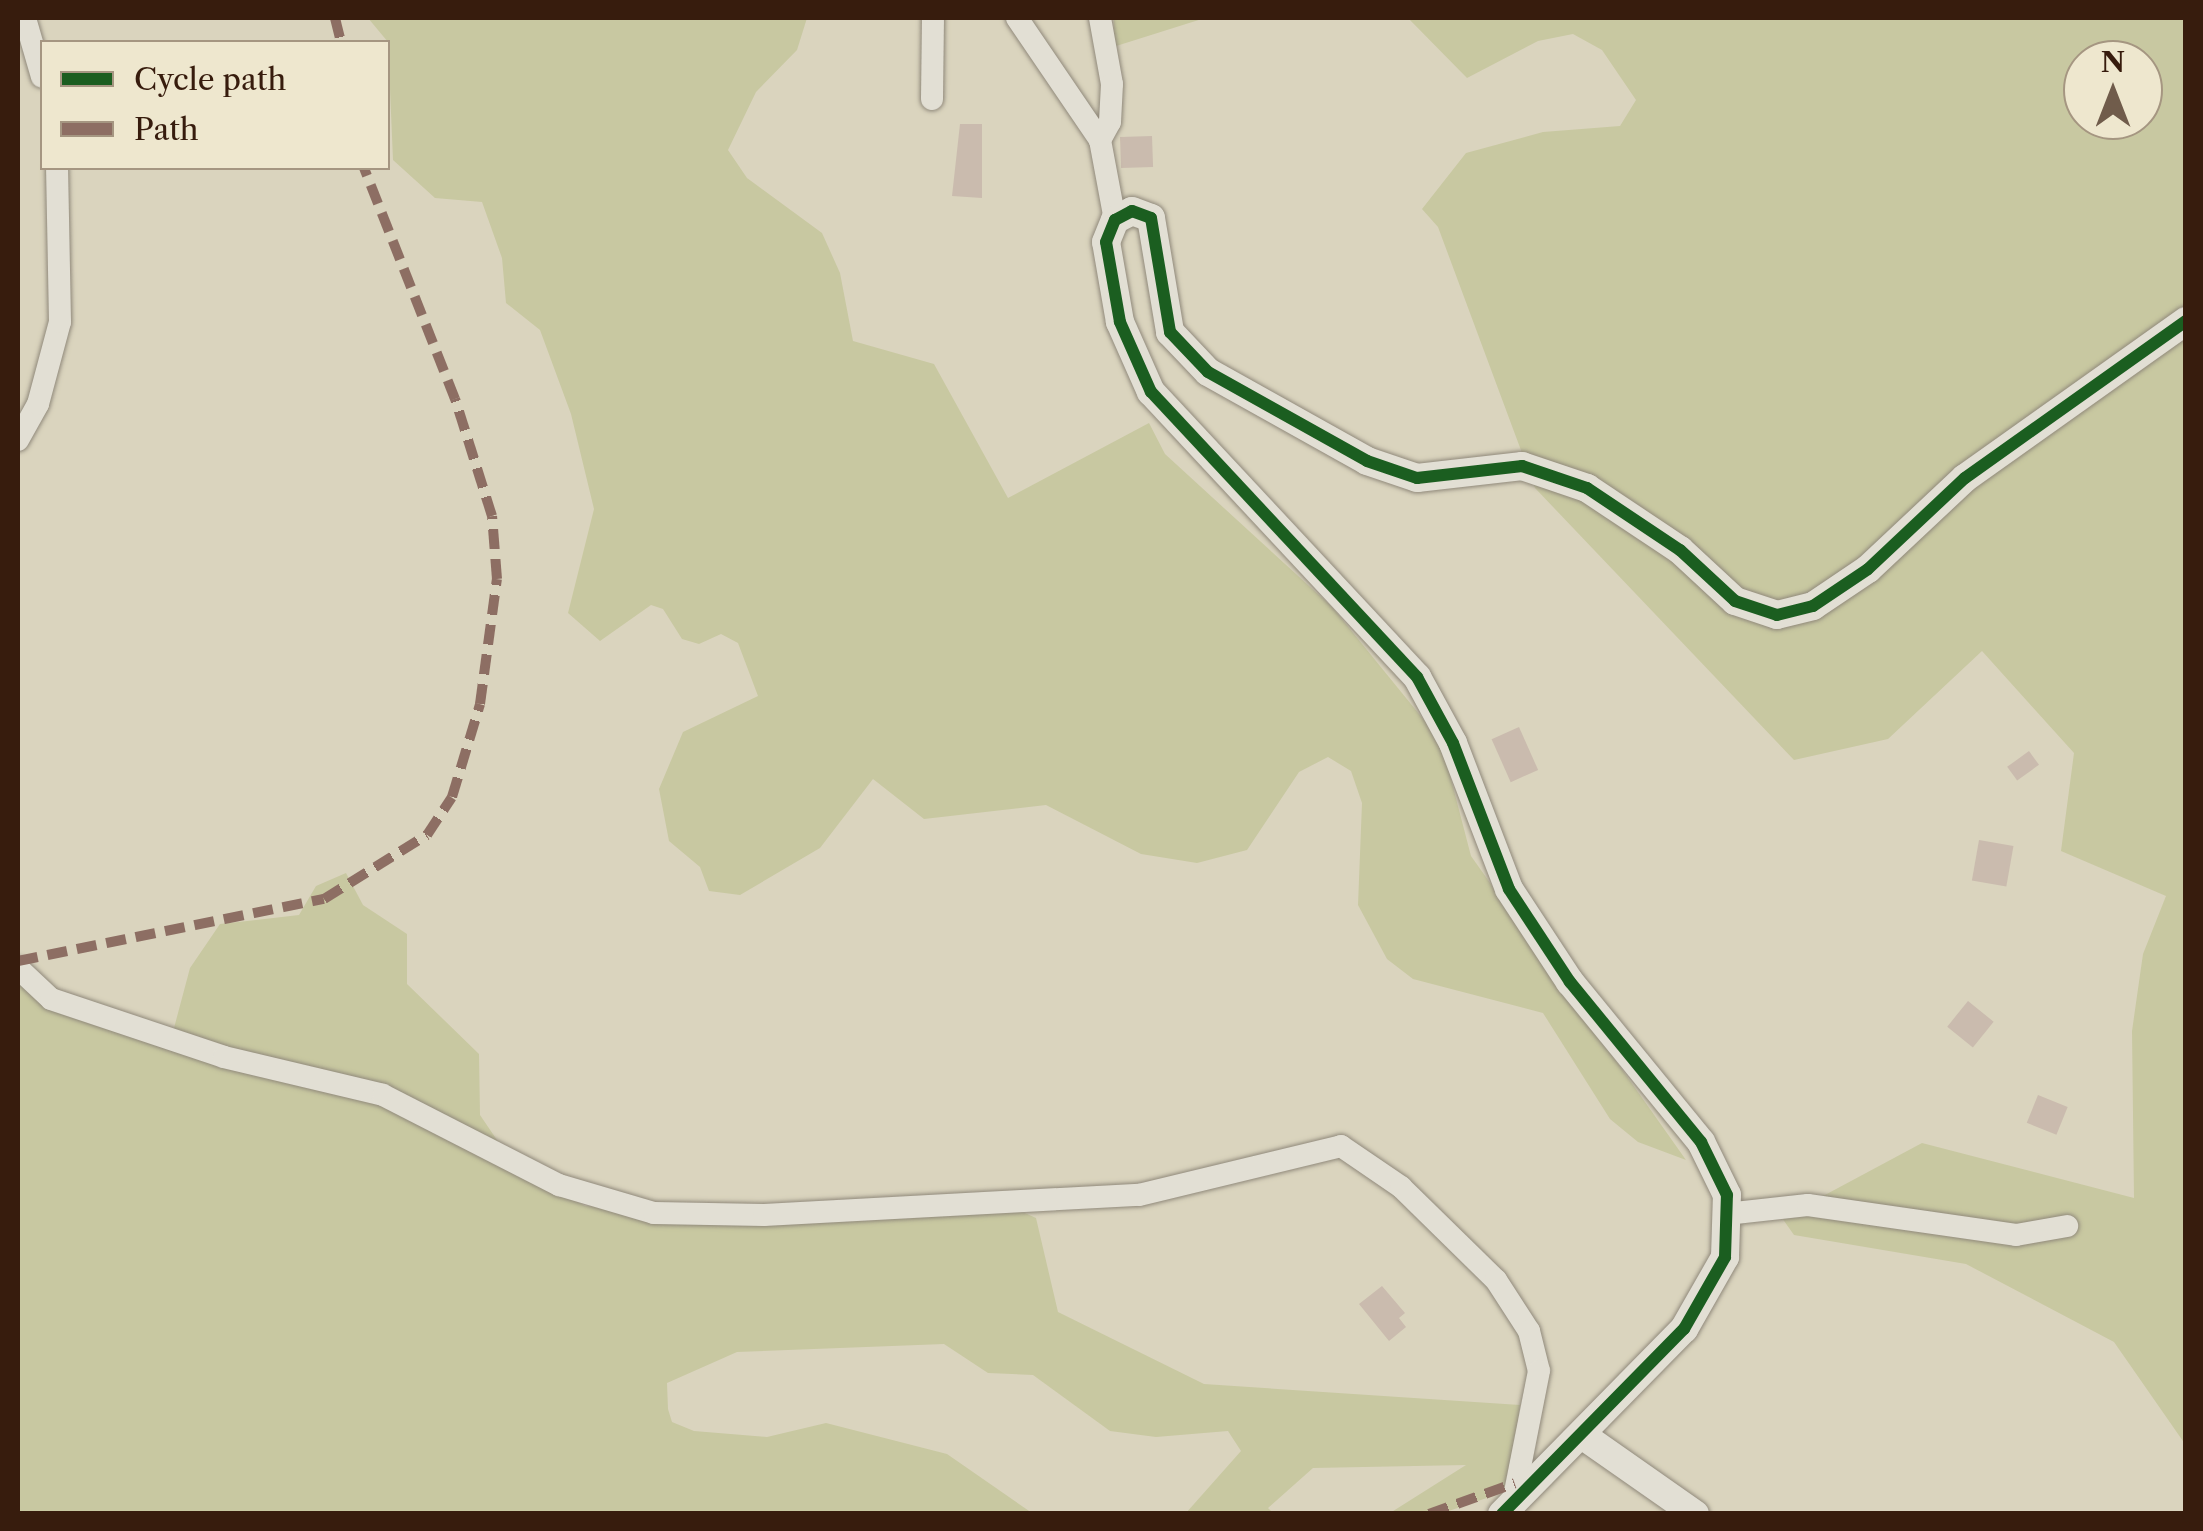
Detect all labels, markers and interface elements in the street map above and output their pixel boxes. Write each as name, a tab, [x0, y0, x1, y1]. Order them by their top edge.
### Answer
legend	[40, 40, 390, 170]
north arrow	[2063, 40, 2163, 140]
text: N	[2101, 45, 2125, 79]
text: Cycle path	[134, 61, 286, 98]
text: Path	[134, 111, 199, 148]

